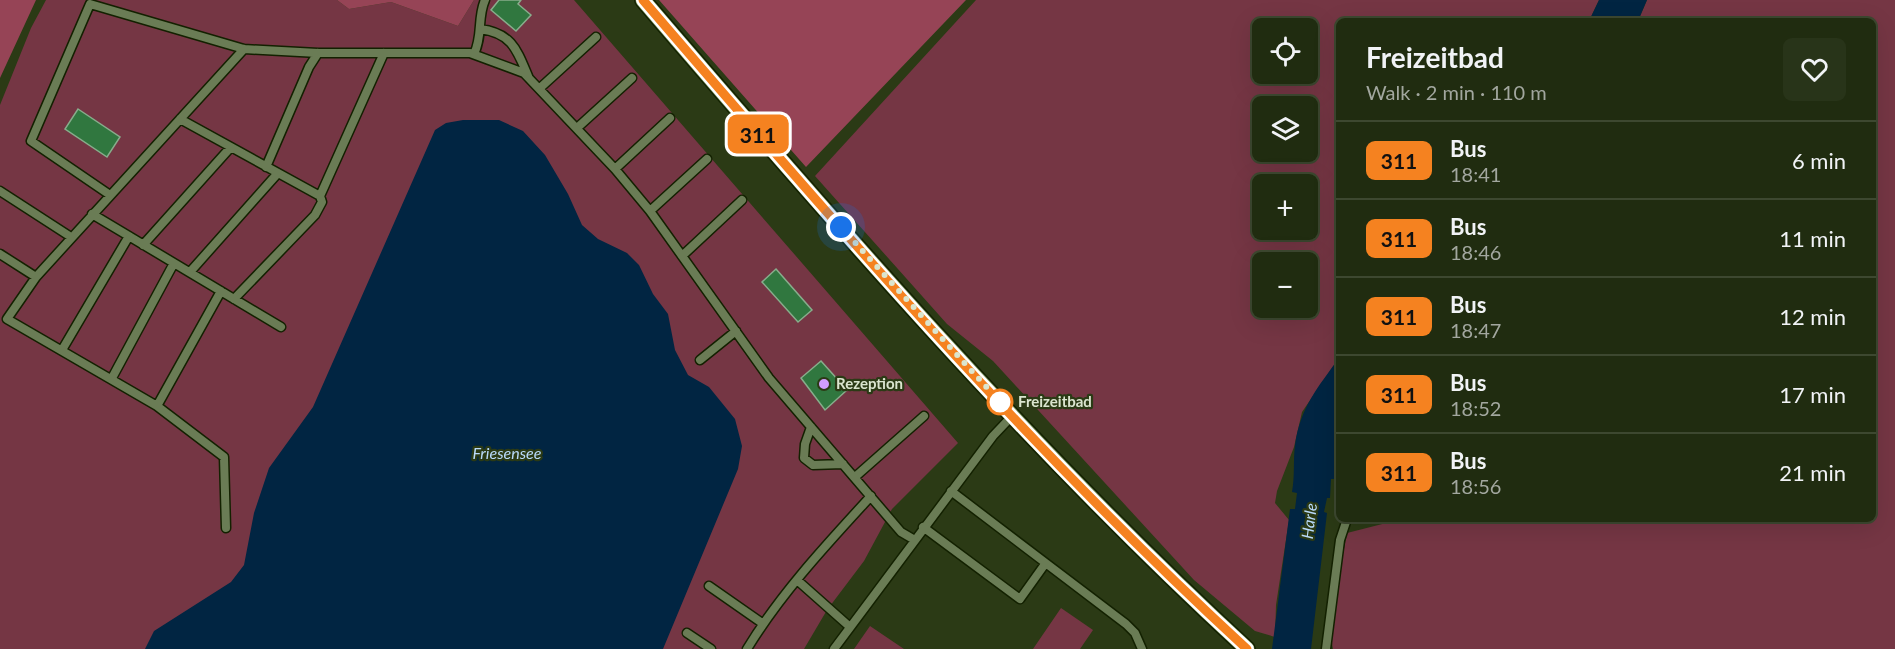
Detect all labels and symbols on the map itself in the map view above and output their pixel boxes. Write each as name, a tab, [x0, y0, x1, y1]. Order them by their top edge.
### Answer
line badge: 311	[724, 114, 792, 154]
your location	[826, 212, 856, 242]
place label: Rezeption	[836, 374, 903, 392]
marker: Rezeption	[817, 377, 831, 391]
marker: Freizeitbad	[987, 389, 1013, 415]
place label: Freizeitbad	[1018, 392, 1092, 410]
water label: Friesensee	[473, 443, 542, 462]
water label: Harle	[1297, 502, 1320, 540]

